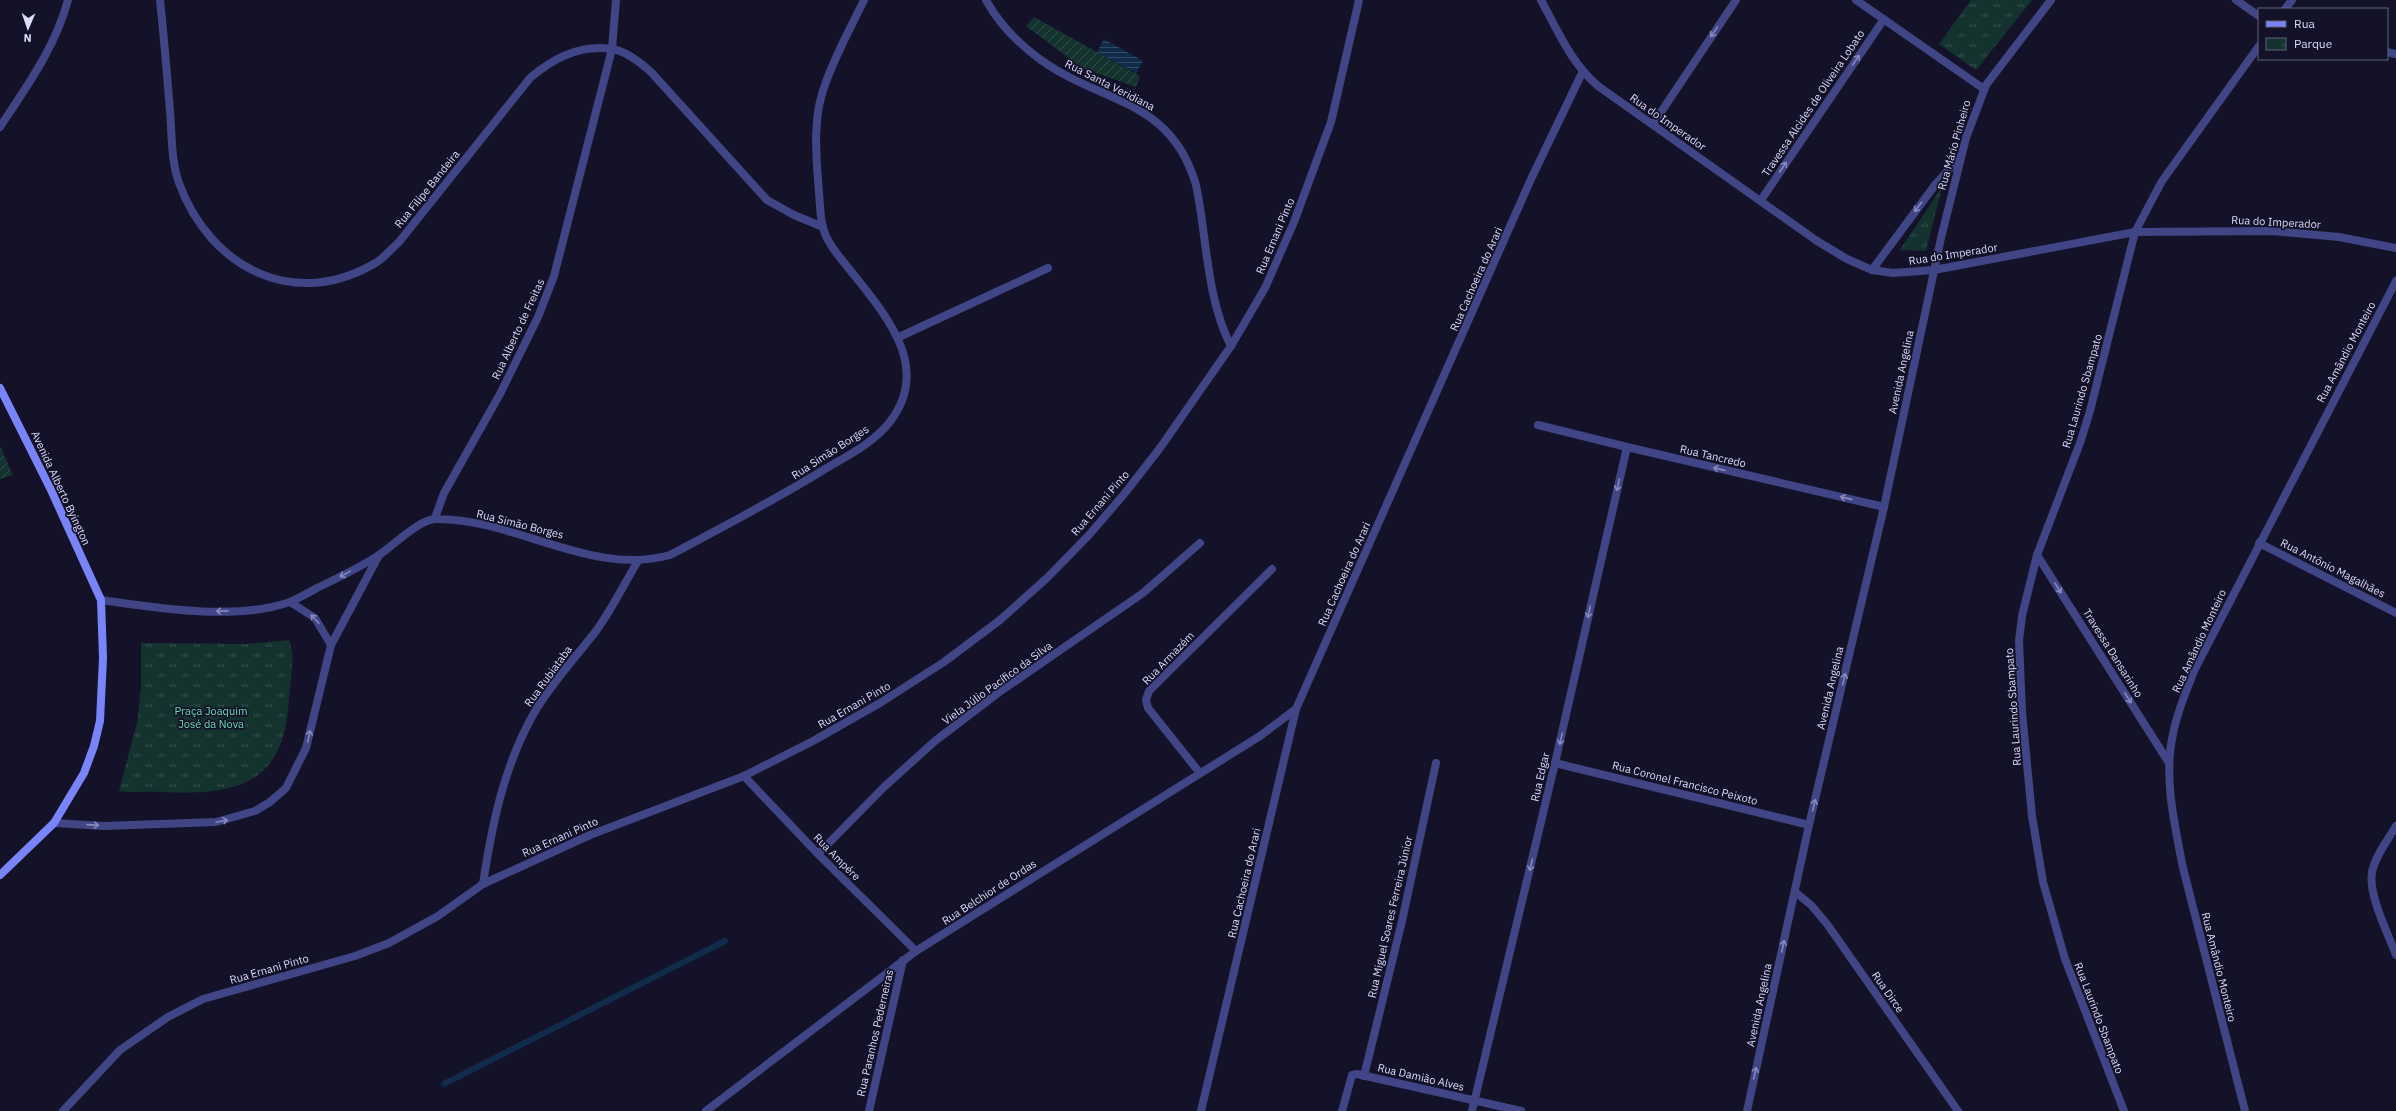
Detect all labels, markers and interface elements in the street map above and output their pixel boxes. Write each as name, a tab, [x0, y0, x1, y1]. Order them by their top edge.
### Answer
north arrow	[8, 8, 48, 48]
legend	[2258, 8, 2388, 60]
text: Rua	[2294, 16, 2315, 31]
one-way arrow	[1710, 27, 1718, 38]
street label: Travessa Alcides de Oliveira Lobato	[1759, 27, 1867, 179]
text: N	[23, 31, 32, 45]
text: Parque	[2294, 36, 2333, 51]
one-way arrow	[1852, 55, 1860, 66]
street label: Rua Santa Veridiana	[1063, 56, 1157, 114]
street label: Rua do Imperador	[1627, 91, 1709, 153]
street label: Rua Mário Pinheiro	[1934, 98, 1974, 192]
street label: Rua Filipe Bandeira	[391, 147, 463, 231]
one-way arrow	[1779, 162, 1787, 173]
street label: Rua Ernani Pinto	[1253, 196, 1297, 276]
one-way arrow	[1914, 201, 1923, 212]
street label: Rua do Imperador	[2231, 213, 2321, 231]
street label: Rua Cachoeira do Arari	[1447, 225, 1505, 333]
street label: Rua do Imperador	[1908, 240, 1998, 268]
street label: Rua Alberto de Freitas	[488, 276, 548, 382]
street label: Rua Amândio Monteiro	[2313, 299, 2379, 405]
street label: Avenida Angelina	[1885, 329, 1917, 415]
street label: Rua Laurindo Sbampato	[2059, 332, 2105, 450]
street label: Rua Simão Borges	[789, 422, 871, 482]
street label: Avenida Alberto Byington	[28, 429, 94, 547]
street label: Rua Tancredo	[1679, 442, 1747, 470]
one-way arrow	[1713, 464, 1726, 472]
street label: Rua Ernani Pinto	[1068, 468, 1132, 538]
one-way arrow	[1614, 478, 1622, 491]
one-way arrow	[1840, 494, 1853, 501]
street label: Rua Simão Borges	[475, 506, 565, 542]
street label: Rua Cachoeira do Arari	[1315, 520, 1373, 628]
street label: Rua Antônio Magalhães	[2278, 535, 2388, 601]
one-way arrow	[339, 571, 351, 579]
one-way arrow	[2054, 582, 2062, 593]
street label: Rua Amândio Monteiro	[2169, 587, 2229, 695]
one-way arrow	[1585, 605, 1593, 618]
street label: Travessa Dansarinho	[2080, 606, 2146, 700]
one-way arrow	[216, 607, 229, 614]
one-way arrow	[310, 614, 320, 624]
street label: Rua Armazém	[1139, 628, 1197, 688]
street label: Viela Júlio Pacífico da Silva	[939, 638, 1055, 728]
street label: Rua Rubiataba	[521, 643, 575, 709]
street label: Avenida Angelina	[1814, 645, 1846, 731]
street label: Rua Laurindo Sbampato	[2002, 648, 2024, 766]
one-way arrow	[1840, 673, 1848, 686]
street label: Rua Ernani Pinto	[815, 679, 893, 731]
one-way arrow	[2124, 692, 2132, 703]
park label: Praça Joaquim José da Nova	[174, 704, 248, 731]
one-way arrow	[306, 730, 314, 743]
one-way arrow	[1556, 732, 1564, 745]
street label: Rua Edgar	[1528, 751, 1552, 803]
street label: Rua Coronel Francisco Peixoto	[1611, 758, 1759, 808]
one-way arrow	[1810, 799, 1818, 812]
street label: Rua Ernani Pinto	[520, 814, 600, 860]
one-way arrow	[216, 816, 229, 824]
one-way arrow	[86, 822, 99, 829]
street label: Rua Cachoeira do Arari	[1225, 827, 1263, 939]
street label: Rua Ampére	[811, 831, 863, 883]
street label: Rua Miguel Soares Ferreira Júnior	[1365, 835, 1415, 999]
street label: Rua Belchior de Ordas	[939, 856, 1039, 928]
one-way arrow	[1526, 858, 1534, 871]
street label: Rua Amândio Monteiro	[2199, 911, 2239, 1023]
one-way arrow	[1780, 940, 1788, 953]
street label: Rua Ernani Pinto	[228, 951, 310, 987]
street label: Rua Laurindo Sbampato	[2071, 960, 2127, 1076]
street label: Avenida Angelina	[1743, 962, 1775, 1048]
street label: Rua Paranhos Pederneiras	[854, 968, 896, 1098]
street label: Rua Dirce	[1869, 969, 1907, 1015]
street label: Rua Damião Alves	[1376, 1060, 1466, 1094]
one-way arrow	[1752, 1067, 1760, 1080]

